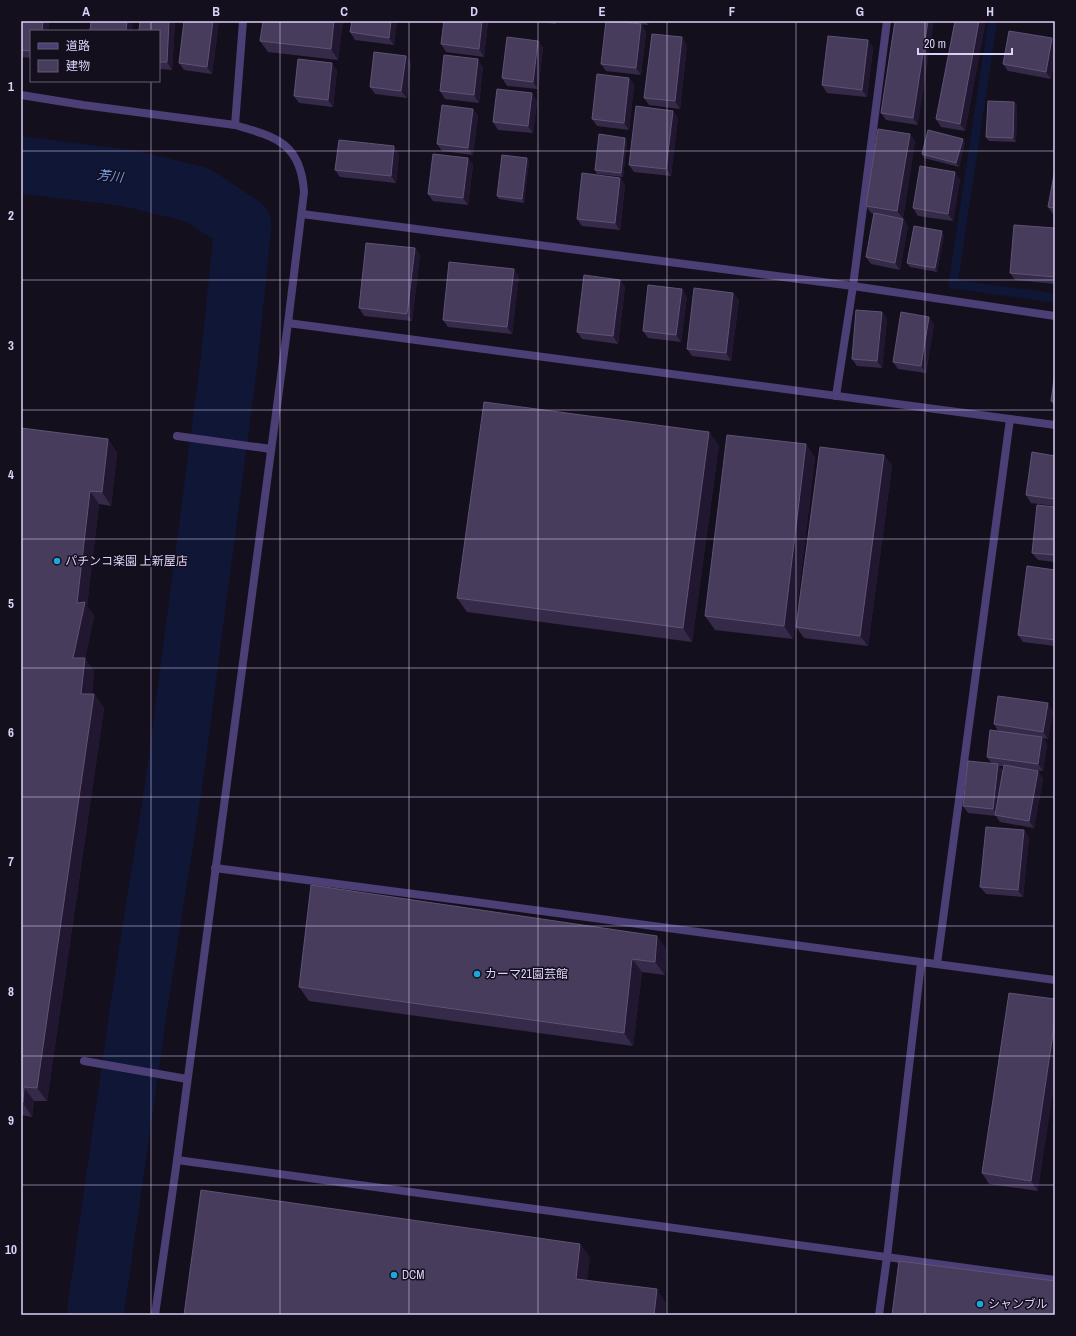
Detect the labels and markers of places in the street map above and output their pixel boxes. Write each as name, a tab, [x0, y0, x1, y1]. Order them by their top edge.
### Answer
place label: パチンコ楽園 上新屋店	[65, 553, 188, 569]
marker: パチンコ楽園 上新屋店	[52, 556, 62, 566]
place label: カーマ21園芸館	[485, 966, 568, 982]
marker: カーマ21園芸館	[472, 969, 482, 979]
place label: DCM	[402, 1267, 424, 1283]
marker: DCM	[389, 1270, 399, 1280]
place label: シャンブル	[988, 1296, 1048, 1312]
marker: シャンブル	[975, 1299, 985, 1309]

